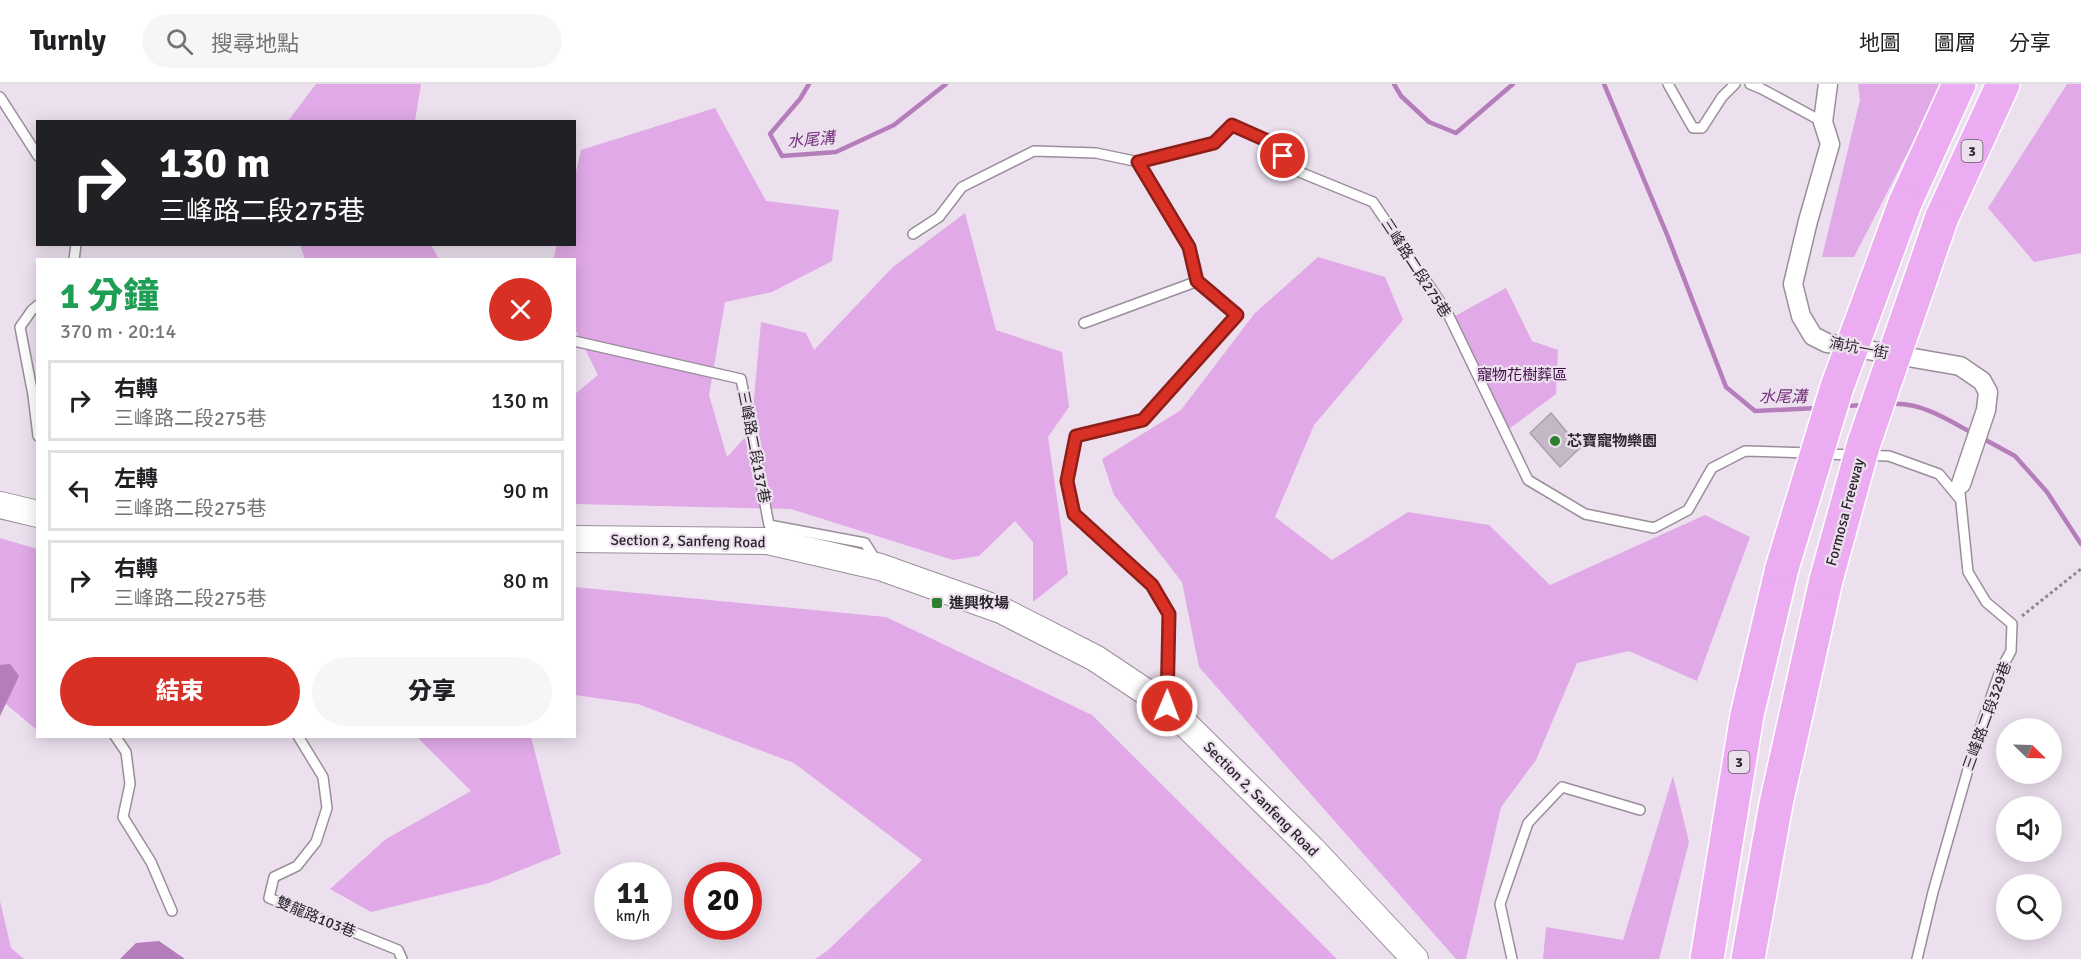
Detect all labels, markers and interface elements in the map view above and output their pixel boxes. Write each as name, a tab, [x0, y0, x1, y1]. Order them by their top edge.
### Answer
search box	[142, 14, 562, 68]
text: Turnly	[30, 24, 106, 58]
icon: search	[163, 25, 196, 58]
text: 搜尋地點	[211, 30, 299, 57]
text: 地圖	[1859, 30, 1901, 56]
text: 圖層	[1934, 30, 1976, 56]
text: 分享	[2009, 30, 2051, 56]
water label: 水尾溝	[786, 128, 838, 152]
pin	[1257, 130, 1308, 181]
text: 130 m	[159, 138, 270, 189]
icon: arrive	[1266, 139, 1299, 172]
road number: 3	[1962, 140, 1982, 162]
icon: right	[60, 144, 138, 222]
text: 三峰路二段275巷	[159, 195, 365, 228]
street label: 三峰路二段275巷	[1377, 215, 1455, 321]
text: 1 分鐘	[60, 274, 159, 319]
button: close	[489, 278, 552, 341]
text: 370 m · 20:14	[60, 319, 176, 344]
street label: 湳坑一街	[1828, 333, 1890, 363]
park label: 寵物花樹葬區	[1477, 366, 1567, 384]
text: 右轉	[114, 375, 158, 402]
icon: right	[63, 384, 96, 417]
text: 130 m	[491, 387, 549, 414]
water label: 水尾溝	[1759, 387, 1809, 407]
street label: 三峰路二段137巷	[734, 389, 774, 505]
text: 三峰路二段275巷	[114, 406, 266, 431]
place label: 芯寶寵物樂園	[1567, 432, 1657, 450]
marker: 芯寶寵物樂園	[1548, 434, 1562, 448]
street label: Formosa Freeway	[1822, 456, 1868, 568]
text: 左轉	[114, 465, 158, 492]
icon: left	[63, 474, 96, 507]
text: 90 m	[503, 477, 549, 504]
text: 三峰路二段275巷	[114, 496, 266, 521]
street label: Section 2, Sanfeng Road	[610, 531, 766, 551]
text: 右轉	[114, 555, 158, 582]
icon: right	[63, 564, 96, 597]
text: 80 m	[503, 567, 549, 594]
text: 三峰路二段275巷	[114, 586, 266, 611]
place label: 進興牧場	[949, 594, 1009, 612]
marker: 進興牧場	[930, 596, 944, 610]
button: 結束	[60, 657, 300, 726]
button: 分享	[312, 657, 552, 726]
street label: 三峰路二段329巷	[1959, 659, 2015, 773]
position arrow	[1135, 674, 1199, 738]
north arrow	[1996, 718, 2062, 784]
map controls	[1996, 718, 2062, 940]
street label: Section 2, Sanfeng Road	[1200, 738, 1322, 860]
road number: 3	[1728, 751, 1750, 773]
button: sound	[1996, 796, 2062, 862]
speed limit sign: 20	[684, 862, 762, 940]
button: search	[1996, 874, 2062, 940]
text: 11	[617, 875, 649, 912]
street label: 雙龍路103巷	[274, 893, 358, 941]
text: km/h	[616, 907, 650, 925]

